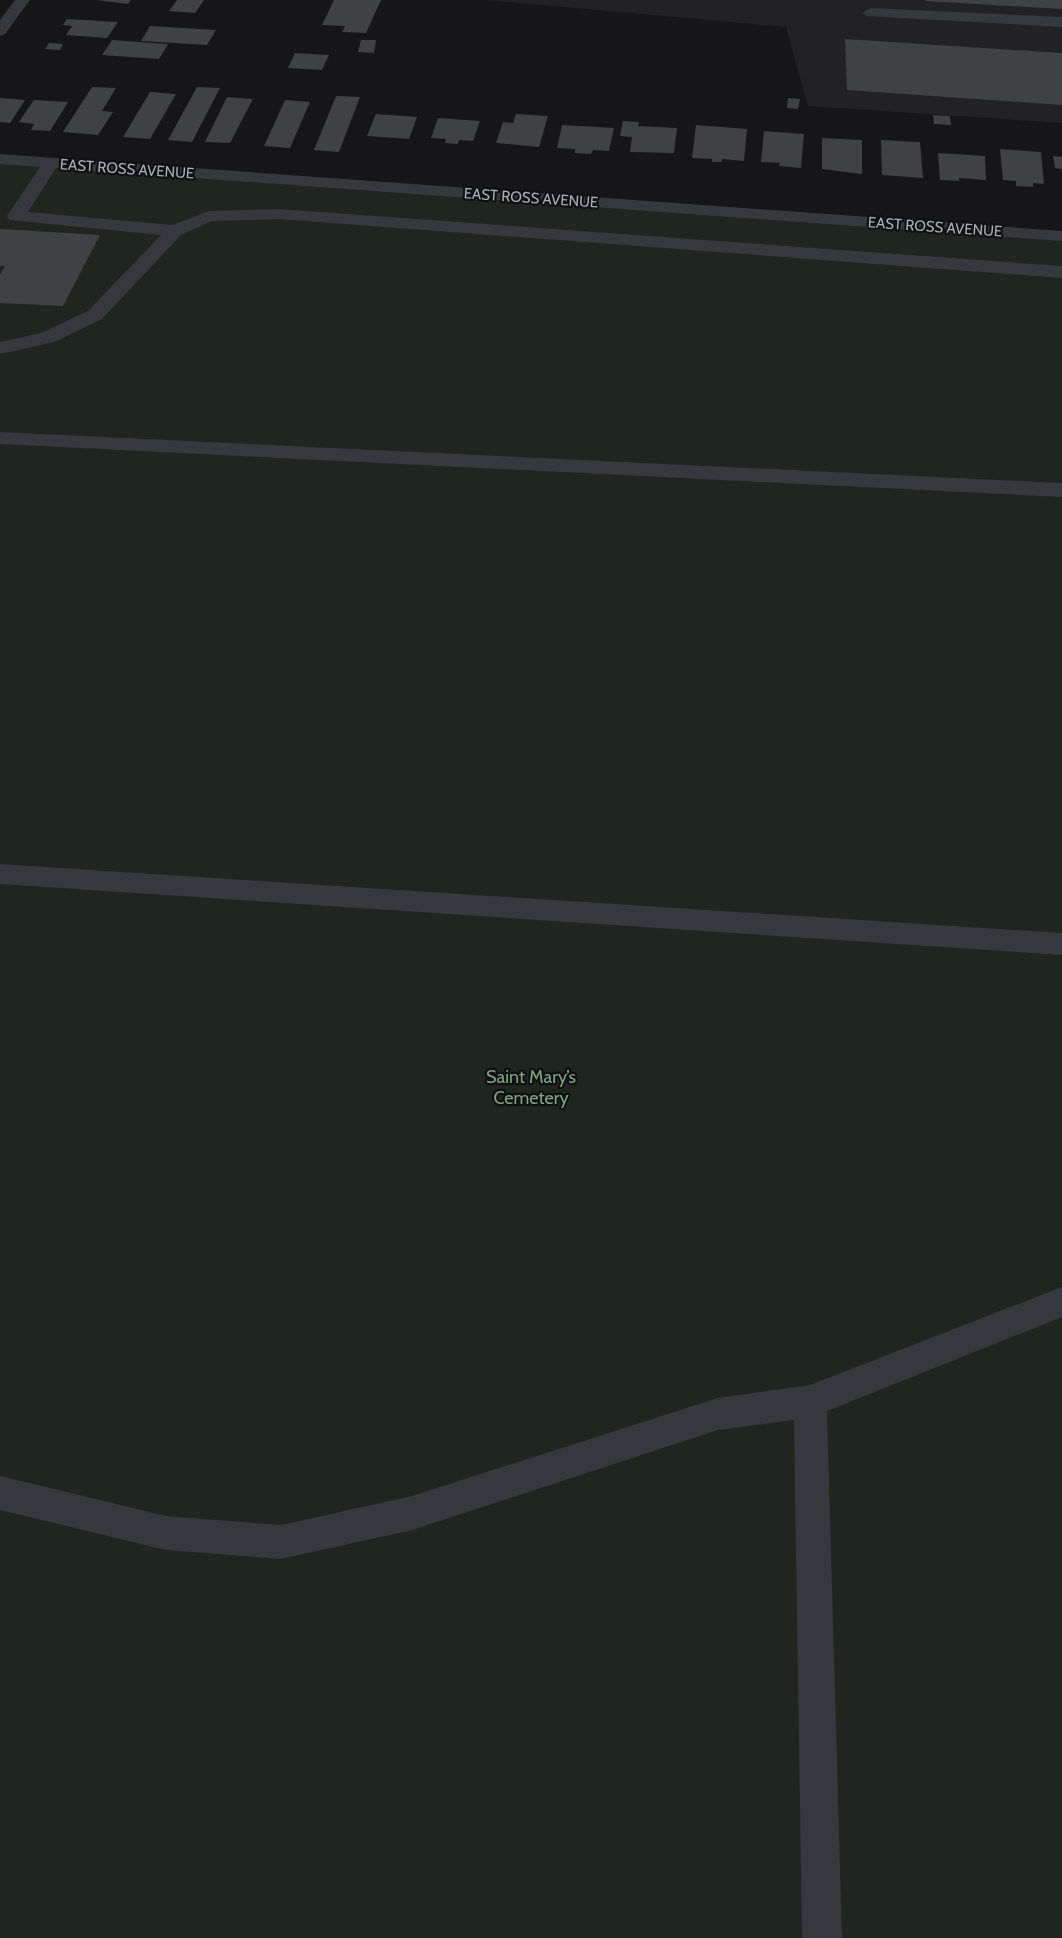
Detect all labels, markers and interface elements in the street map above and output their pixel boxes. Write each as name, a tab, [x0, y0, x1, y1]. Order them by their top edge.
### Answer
street label: EAST ROSS AVENUE	[59, 155, 195, 183]
street label: EAST ROSS AVENUE	[463, 184, 599, 212]
street label: EAST ROSS AVENUE	[867, 213, 1003, 241]
park label: Saint Mary’s Cemetery	[486, 1066, 576, 1109]

